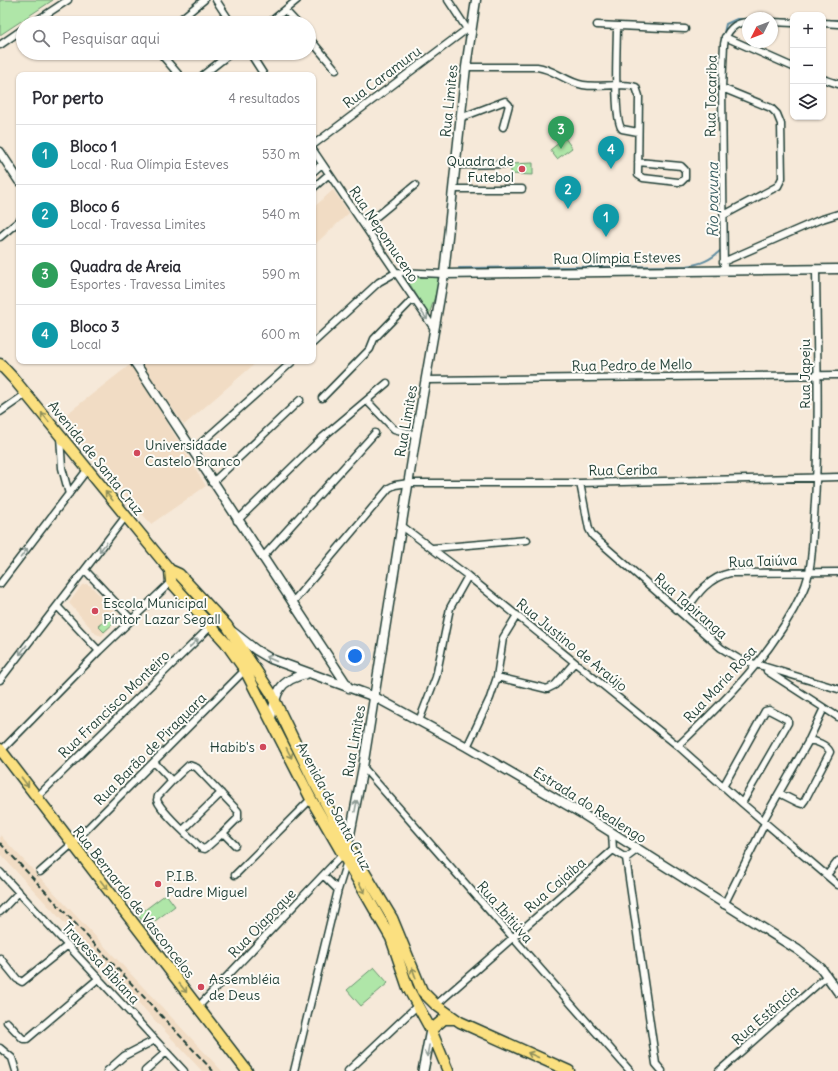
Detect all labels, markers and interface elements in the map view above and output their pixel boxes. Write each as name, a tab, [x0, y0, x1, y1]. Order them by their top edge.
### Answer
north arrow	[742, 12, 778, 48]
map controls	[790, 12, 826, 120]
button: +	[790, 12, 826, 48]
search box	[16, 16, 316, 60]
icon: search	[30, 27, 52, 49]
text: Pesquisar aqui	[62, 29, 160, 48]
street label: Rua Caramuru	[339, 42, 425, 112]
button: −	[790, 48, 826, 84]
street label: Rua Tocariba	[701, 55, 721, 137]
street label: Rua Limites	[436, 64, 462, 138]
button: layers	[790, 84, 826, 120]
text: Por perto	[32, 87, 103, 109]
text: 4 resultados	[228, 90, 300, 107]
pin: 3	[548, 116, 574, 149]
pin: 4	[598, 136, 624, 169]
text: Bloco 1	[70, 137, 117, 156]
text: 1	[42, 146, 48, 163]
text: 530 m	[262, 146, 300, 163]
place label: Quadra de Futebol	[447, 152, 514, 186]
text: Local · Rua Olímpia Esteves	[70, 156, 229, 173]
water label: Rio pavuna	[703, 161, 722, 238]
marker: Quadra de Futebol	[517, 164, 527, 174]
pin: 2	[555, 176, 581, 209]
street label: Rua Nepomuceno	[345, 183, 423, 286]
text: Bloco 6	[70, 197, 120, 216]
pin: 1	[593, 204, 619, 237]
text: 2	[41, 206, 49, 223]
text: 540 m	[262, 206, 300, 223]
text: Local · Travessa Limites	[70, 216, 206, 233]
street label: Rua Olímpia Esteves	[553, 248, 681, 268]
text: Quadra de Areia	[70, 257, 181, 276]
text: 3	[41, 266, 49, 283]
text: 590 m	[262, 266, 300, 283]
text: Esportes · Travessa Limites	[70, 276, 225, 293]
one-way arrow	[420, 309, 428, 320]
text: Bloco 3	[70, 317, 120, 336]
text: 4	[41, 326, 49, 343]
text: 600 m	[261, 326, 300, 343]
text: Local	[70, 336, 101, 353]
street label: Rua Japeju	[796, 339, 814, 409]
street label: Rua Pedro de Mello	[572, 355, 693, 375]
street label: Rua Limites	[391, 384, 421, 458]
street label: Avenida de Santa Cruz	[44, 397, 148, 519]
one-way arrow	[40, 412, 49, 423]
place label: Universidade Castelo Branco	[145, 436, 241, 470]
marker: Universidade Castelo Branco	[132, 448, 142, 458]
street label: Rua Ceriba	[588, 460, 658, 480]
one-way arrow	[105, 491, 114, 502]
one-way arrow	[98, 542, 107, 553]
one-way arrow	[19, 548, 28, 559]
street label: Rua Taiúva	[728, 551, 798, 571]
street label: Rua Tapiranga	[651, 569, 731, 643]
place label: Escola Municipal Pintor Lazar Segall	[103, 594, 221, 628]
street label: Rua Justino de Araújo	[513, 595, 631, 695]
marker: Escola Municipal Pintor Lazar Segall	[90, 606, 100, 616]
one-way arrow	[189, 638, 199, 648]
street label: Rua Maria Rosa	[680, 642, 760, 726]
one-way arrow	[19, 645, 27, 656]
street label: Rua Francisco Monteiro	[55, 646, 174, 762]
your location	[345, 646, 365, 666]
one-way arrow	[265, 655, 277, 662]
street label: Rua Barão de Piraquara	[90, 689, 210, 809]
street label: Rua Limites	[339, 704, 369, 778]
place label: Habib's	[210, 738, 255, 756]
street label: Avenida de Santa Cruz	[293, 739, 376, 873]
marker: Habib's	[258, 742, 268, 752]
one-way arrow	[285, 747, 293, 759]
street label: Estrada do Realengo	[530, 763, 650, 847]
one-way arrow	[20, 776, 29, 787]
one-way arrow	[352, 800, 360, 813]
street label: Rua Bernardo de Vasconcelos	[69, 822, 199, 982]
street label: Rua Cajaíba	[521, 853, 589, 917]
place label: P.I.B. Padre Miguel	[166, 867, 247, 901]
street label: Rua Ibitiúva	[473, 877, 537, 947]
marker: P.I.B. Padre Miguel	[153, 879, 163, 889]
one-way arrow	[99, 880, 108, 891]
one-way arrow	[359, 882, 367, 894]
street label: Rua Oiapoque	[224, 885, 300, 961]
street label: Travessa Bibiana	[58, 918, 144, 1008]
one-way arrow	[410, 968, 418, 980]
place label: Assembléia de Deus	[209, 970, 280, 1004]
street label: Rua Estância	[728, 981, 802, 1049]
one-way arrow	[179, 982, 188, 993]
marker: Assembléia de Deus	[196, 982, 206, 992]
one-way arrow	[424, 1044, 432, 1057]
one-way arrow	[528, 1051, 540, 1059]

